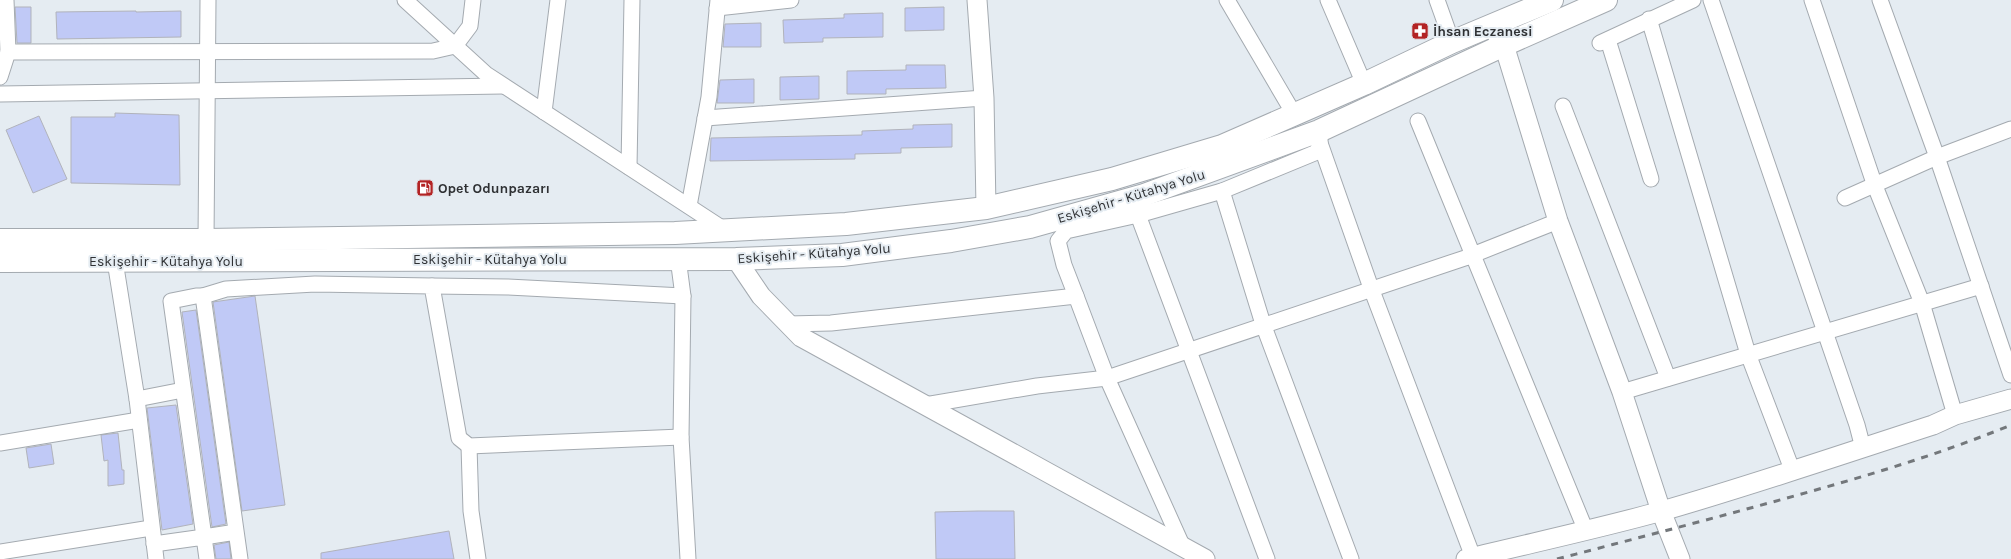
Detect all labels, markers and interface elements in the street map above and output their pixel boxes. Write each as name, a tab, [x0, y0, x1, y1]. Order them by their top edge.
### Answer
pharmacy icon: İhsan Eczanesi	[1410, 21, 1430, 41]
place label: İhsan Eczanesi	[1433, 23, 1533, 40]
street label: Eskişehir - Kütahya Yolu	[1055, 166, 1207, 227]
fuel station icon: Opet Odunpazarı	[415, 178, 435, 198]
place label: Opet Odunpazarı	[438, 180, 550, 197]
street label: Eskişehir - Kütahya Yolu	[737, 240, 891, 267]
street label: Eskişehir - Kütahya Yolu	[413, 251, 567, 268]
street label: Eskişehir - Kütahya Yolu	[89, 253, 243, 270]

